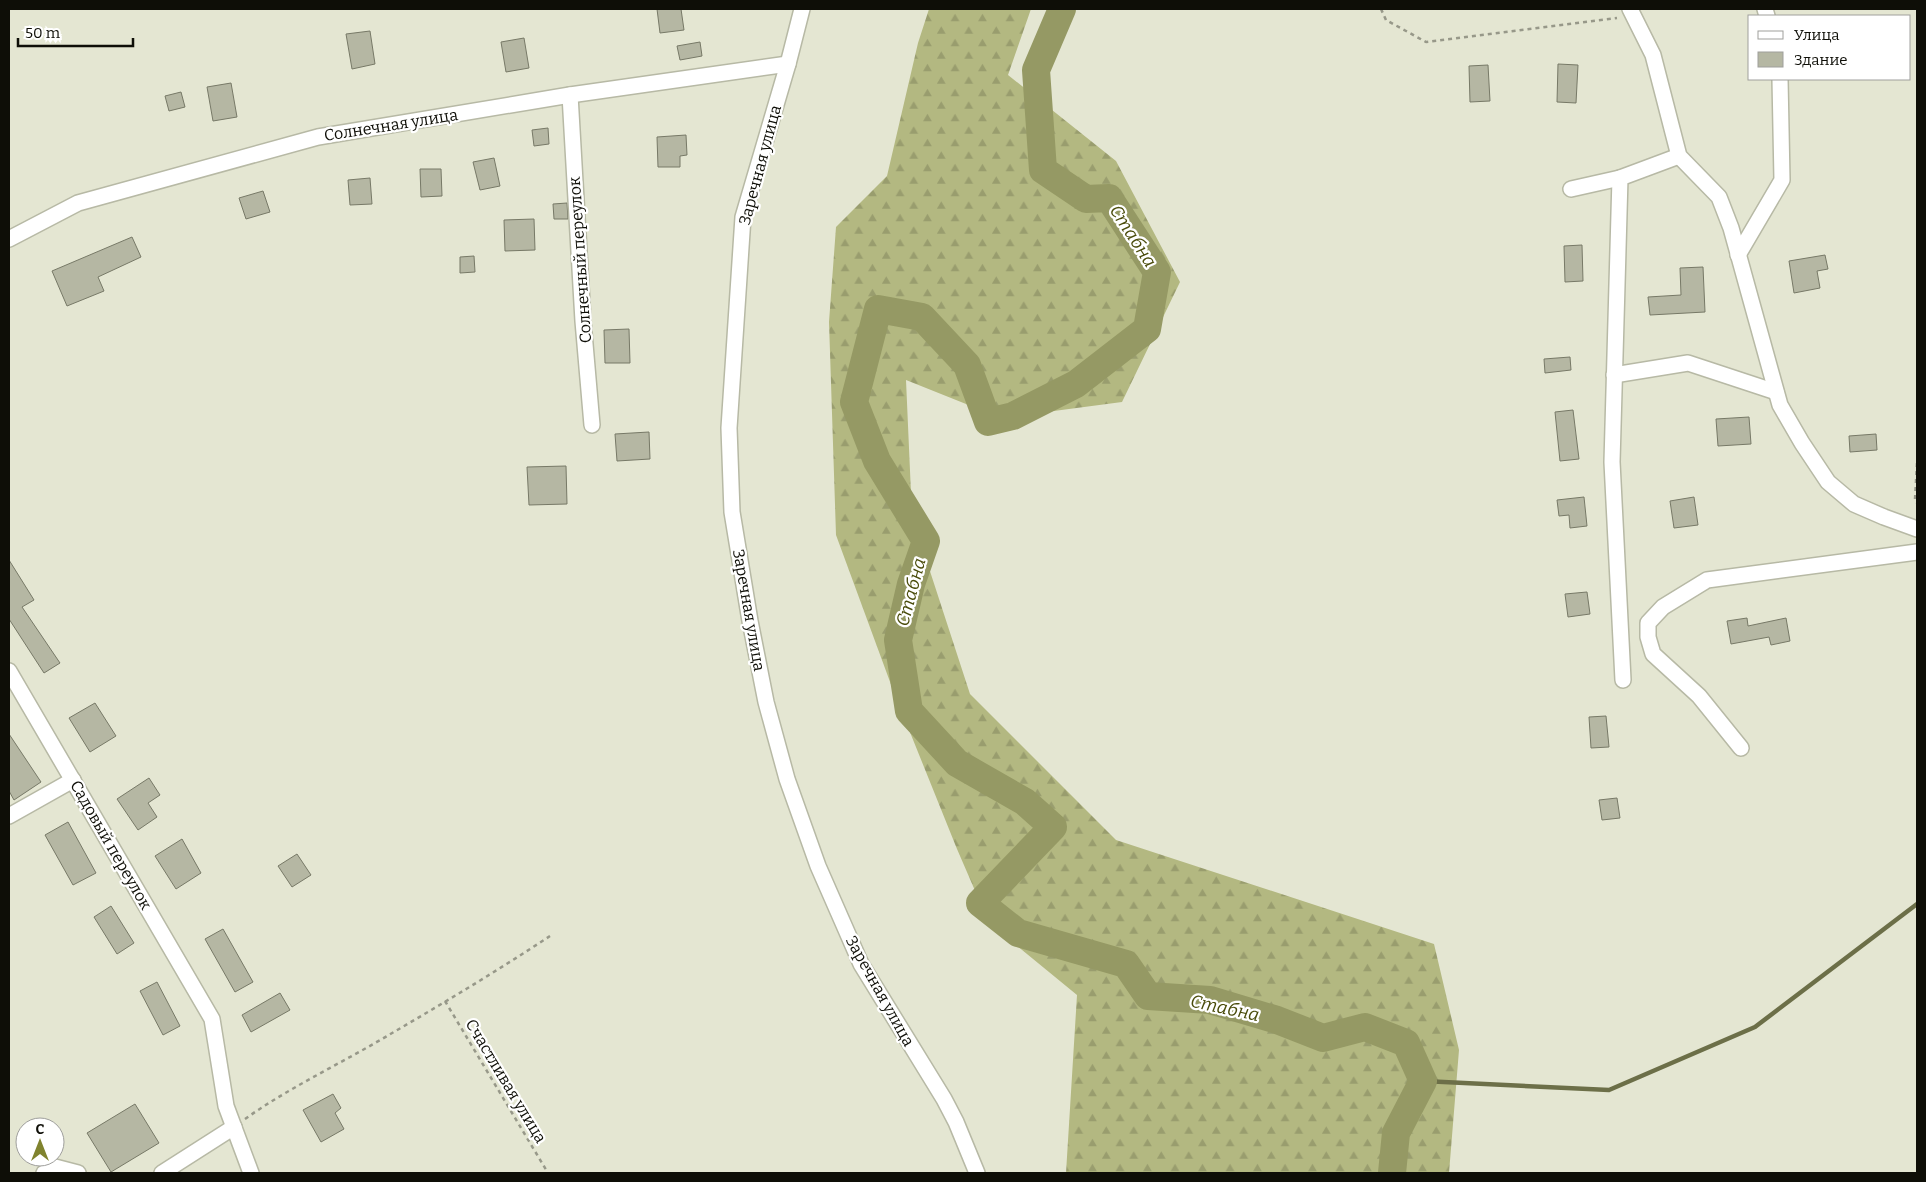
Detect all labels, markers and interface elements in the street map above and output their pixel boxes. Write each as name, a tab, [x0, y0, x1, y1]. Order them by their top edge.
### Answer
scale bar	[18, 15, 132, 47]
legend	[1748, 15, 1911, 80]
text: 50 m	[25, 24, 61, 42]
text: Улица	[1794, 26, 1840, 44]
text: Здание	[1794, 51, 1848, 69]
street label: Заречная улица	[735, 103, 785, 227]
street label: Солнечная улица	[323, 105, 460, 145]
street label: Солнечный переулок	[565, 175, 595, 344]
water label: Стабна	[1105, 201, 1161, 271]
street label: Заречная улица	[729, 548, 769, 673]
water label: Стабна	[891, 555, 931, 629]
street label: Садовый переулок	[66, 777, 156, 913]
street label: Заречная улица	[842, 932, 918, 1050]
water label: Стабна	[1189, 990, 1261, 1026]
street label: Счастливая улица	[462, 1016, 551, 1147]
north arrow	[15, 1117, 65, 1167]
text: С	[36, 1121, 45, 1138]

